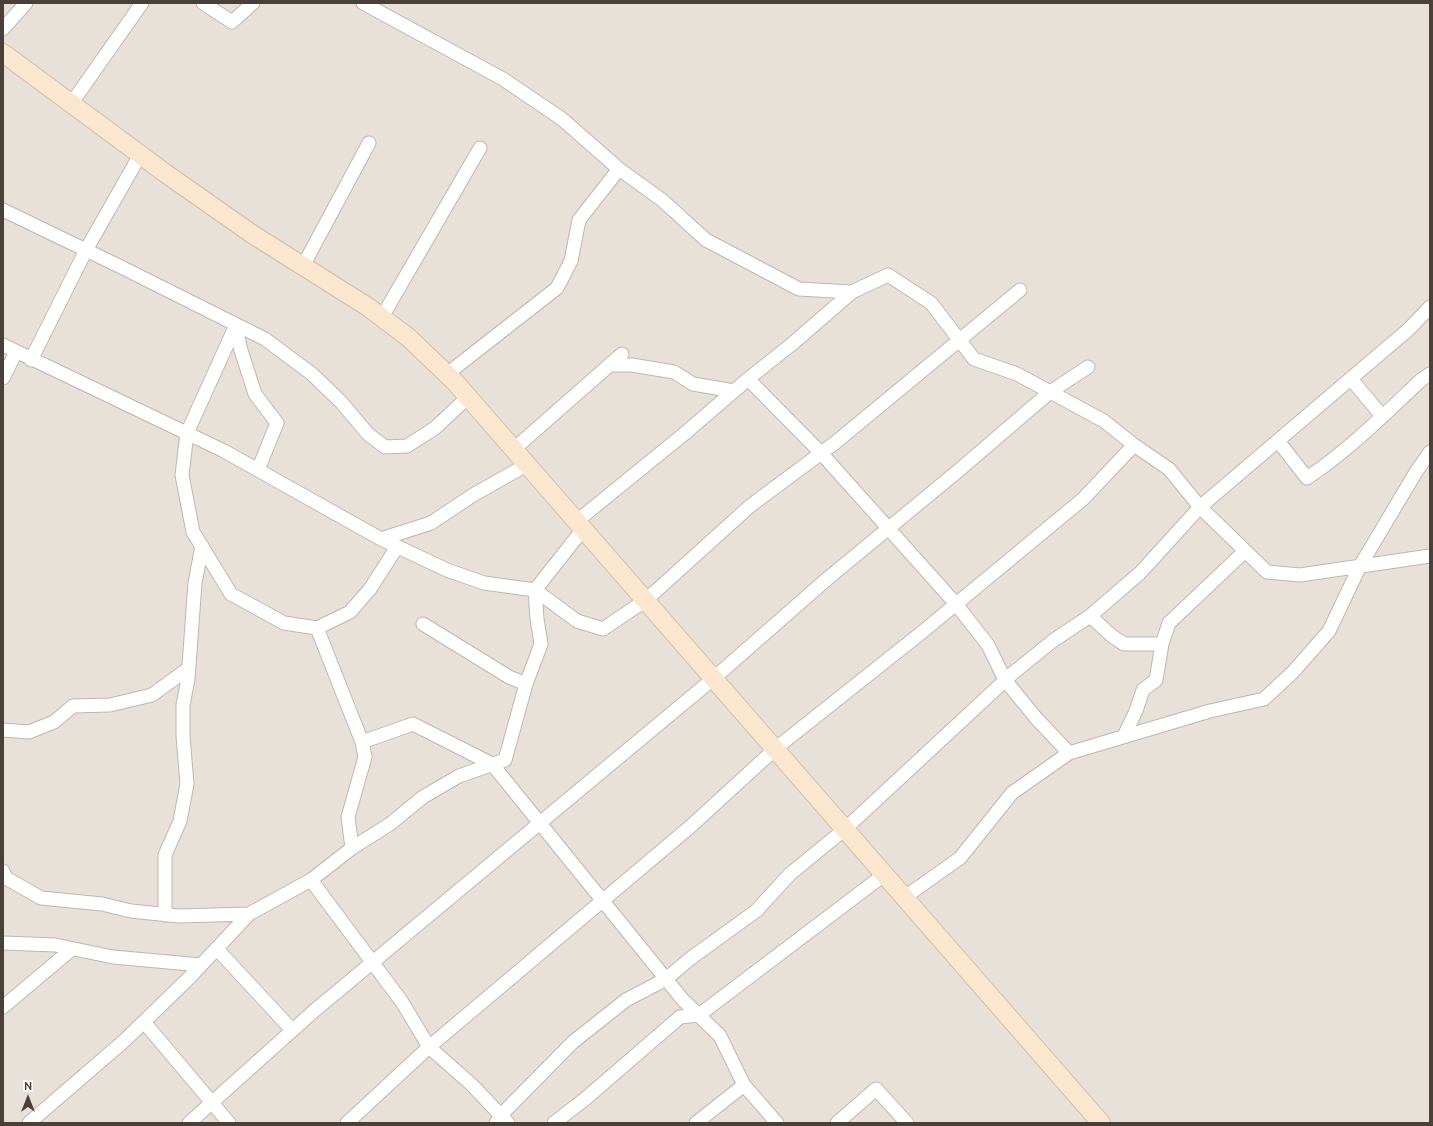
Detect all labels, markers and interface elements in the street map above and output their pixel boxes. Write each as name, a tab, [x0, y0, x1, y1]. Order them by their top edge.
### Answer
north arrow	[8, 1078, 48, 1118]
text: N	[24, 1080, 32, 1092]

